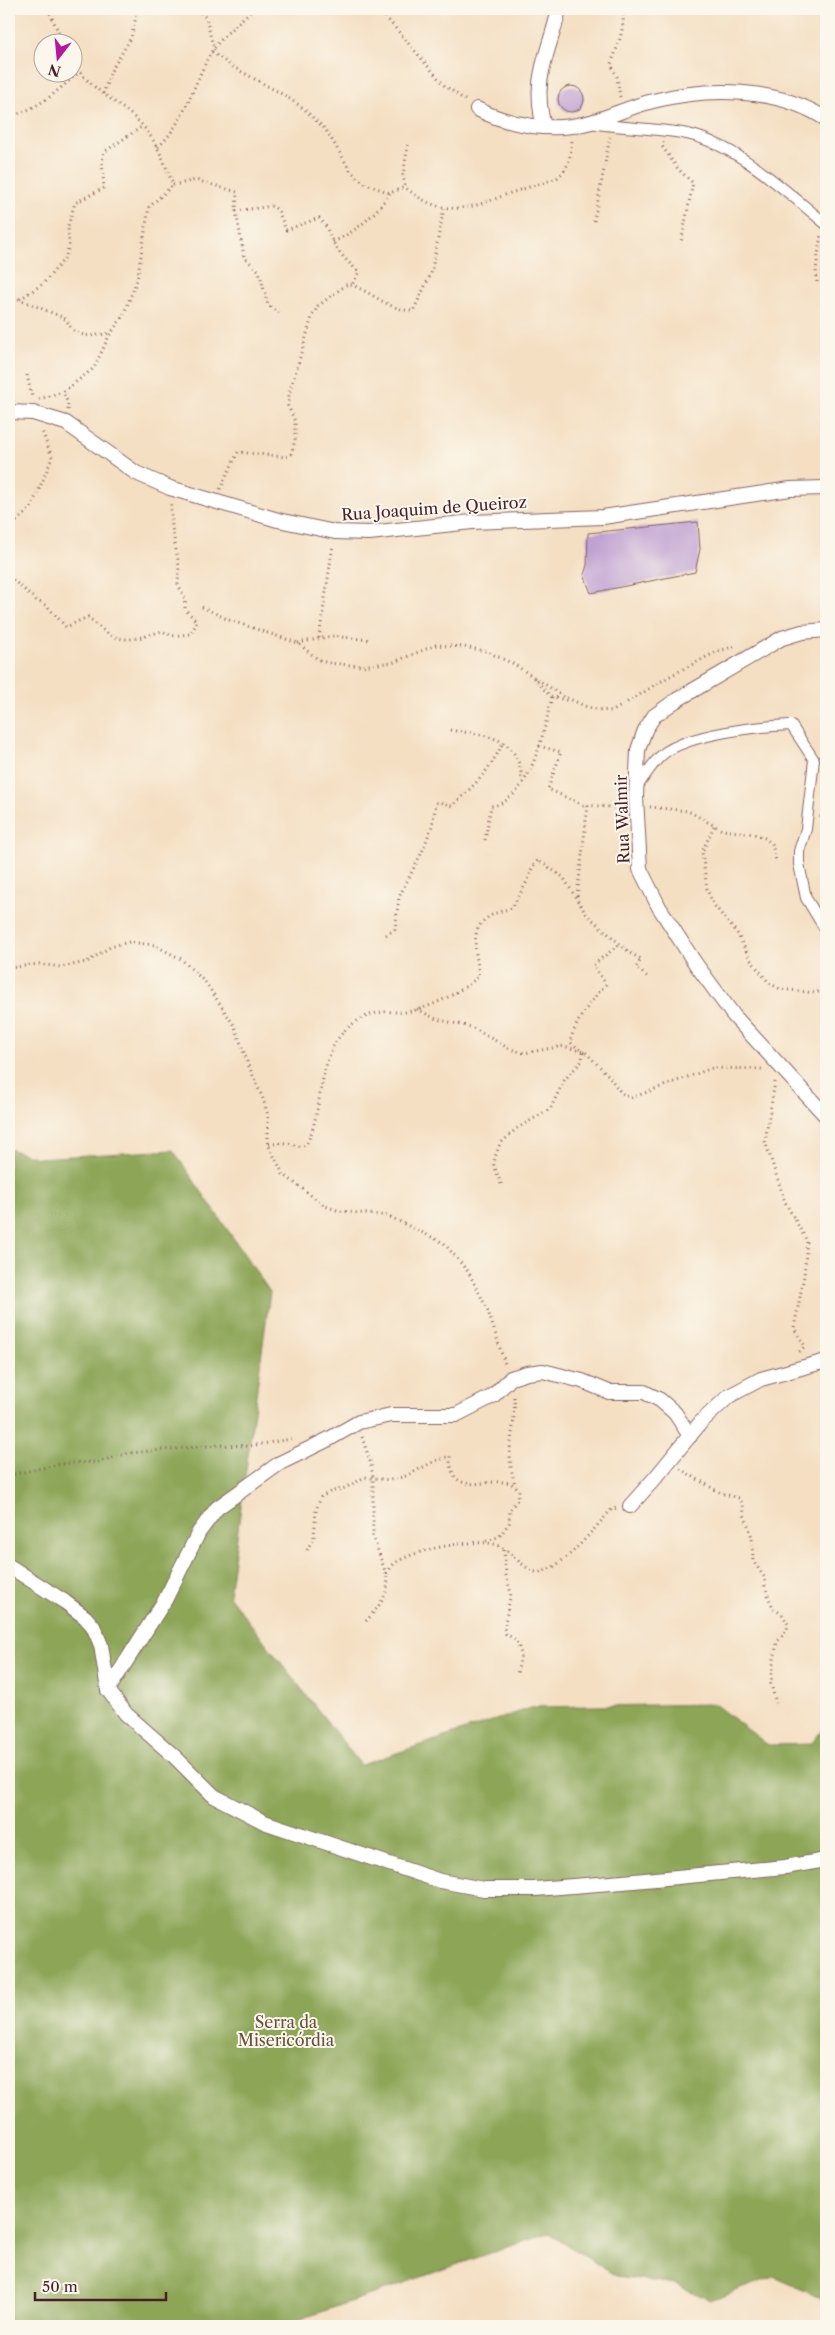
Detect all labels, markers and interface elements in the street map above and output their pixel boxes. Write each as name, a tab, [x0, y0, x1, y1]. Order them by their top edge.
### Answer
north arrow	[32, 32, 82, 82]
text: N	[46, 60, 63, 81]
street label: Rua Joaquim de Queiroz	[341, 492, 527, 524]
street label: Rua Walmir	[610, 774, 634, 864]
park label: Serra da Misericórdia	[238, 2012, 335, 2050]
scale bar	[35, 2270, 166, 2302]
text: 50 m	[42, 2277, 78, 2296]

